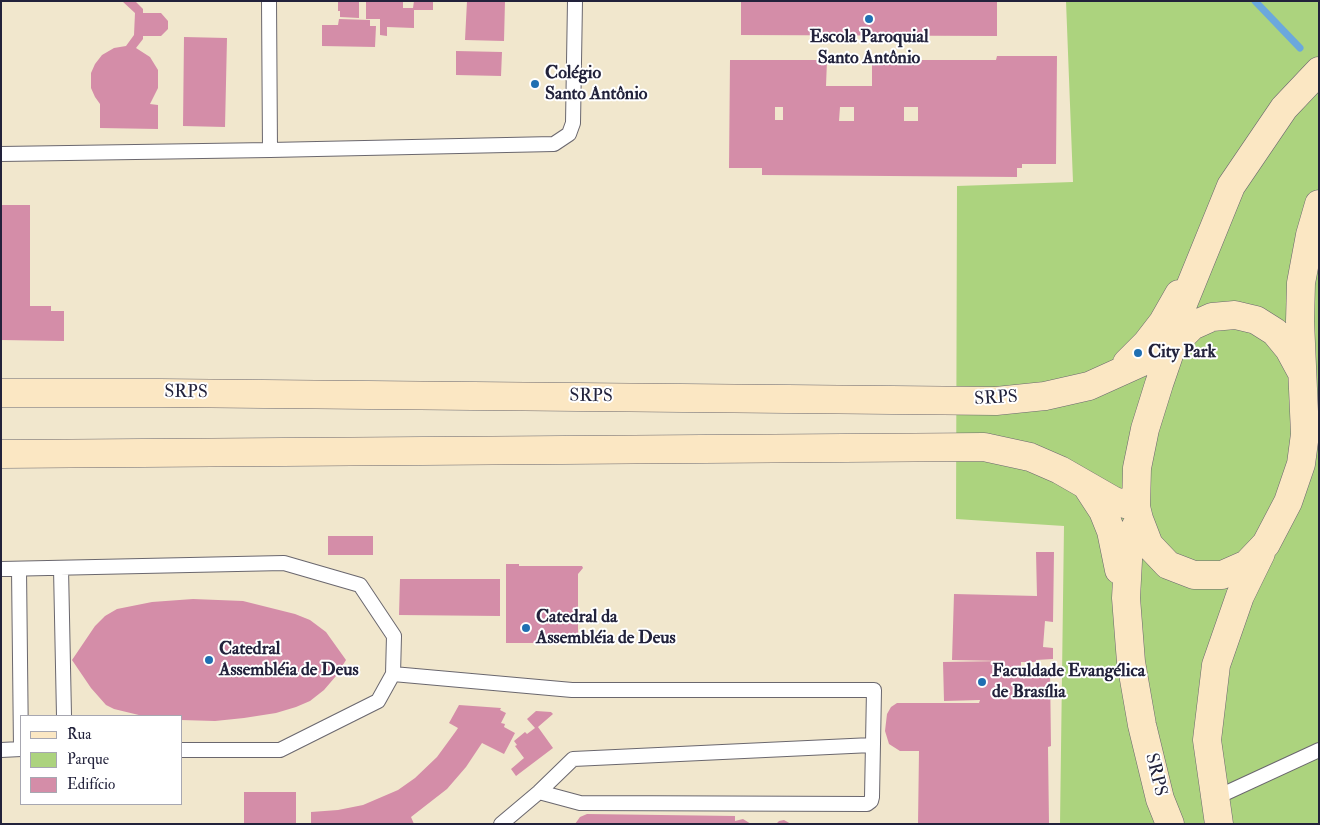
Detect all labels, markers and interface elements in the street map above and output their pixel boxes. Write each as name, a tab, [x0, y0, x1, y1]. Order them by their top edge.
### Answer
marker: Escola Paroquial Santo Antônio	[863, 13, 875, 25]
place label: Escola Paroquial Santo Antônio	[809, 27, 929, 70]
place label: Colégio Santo Antônio	[545, 63, 648, 106]
marker: Colégio Santo Antônio	[529, 78, 541, 90]
place label: City Park	[1148, 342, 1216, 364]
marker: City Park	[1132, 347, 1144, 359]
street label: SRPS	[164, 382, 208, 404]
street label: SRPS	[569, 386, 613, 408]
street label: SRPS	[974, 387, 1018, 411]
place label: Catedral da Assembléia de Deus	[536, 607, 676, 650]
marker: Catedral da Assembléia de Deus	[520, 622, 532, 634]
place label: Catedral Assembléia de Deus	[219, 639, 359, 682]
marker: Catedral Assembléia de Deus	[203, 654, 215, 666]
place label: Faculdade Evangélica de Brasília	[992, 661, 1145, 704]
marker: Faculdade Evangélica de Brasília	[976, 676, 988, 688]
legend	[20, 715, 182, 805]
text: Rua	[67, 725, 92, 744]
text: Parque	[67, 750, 109, 769]
street label: SRPS	[1139, 751, 1171, 799]
text: Edifício	[67, 775, 115, 794]

